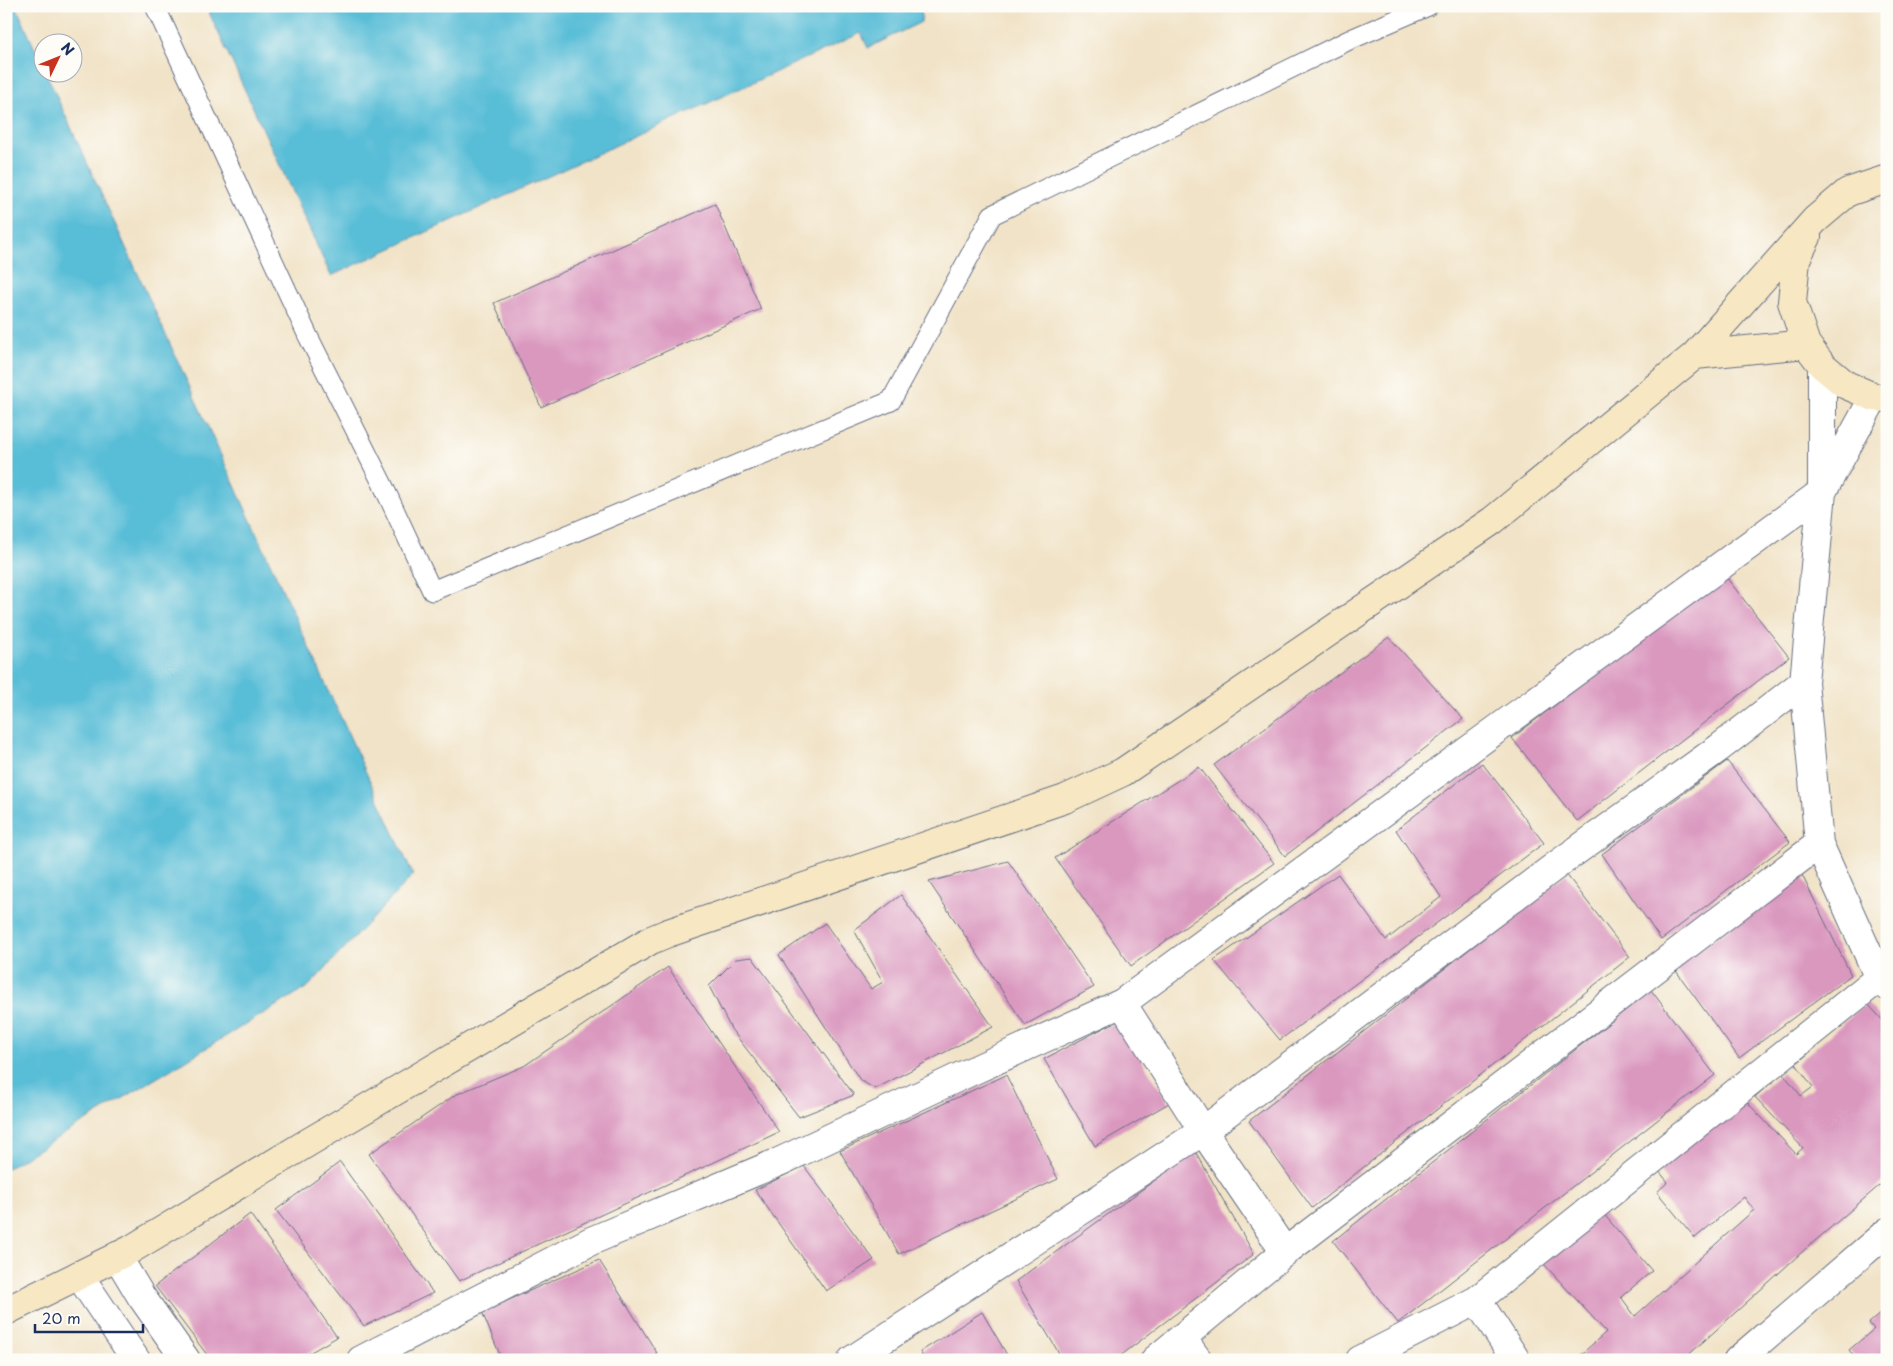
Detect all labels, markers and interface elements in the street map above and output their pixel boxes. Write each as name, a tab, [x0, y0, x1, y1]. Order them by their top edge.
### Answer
north arrow	[32, 32, 82, 82]
text: N	[56, 38, 79, 60]
scale bar	[35, 1301, 142, 1333]
text: 20 m	[42, 1306, 81, 1329]

